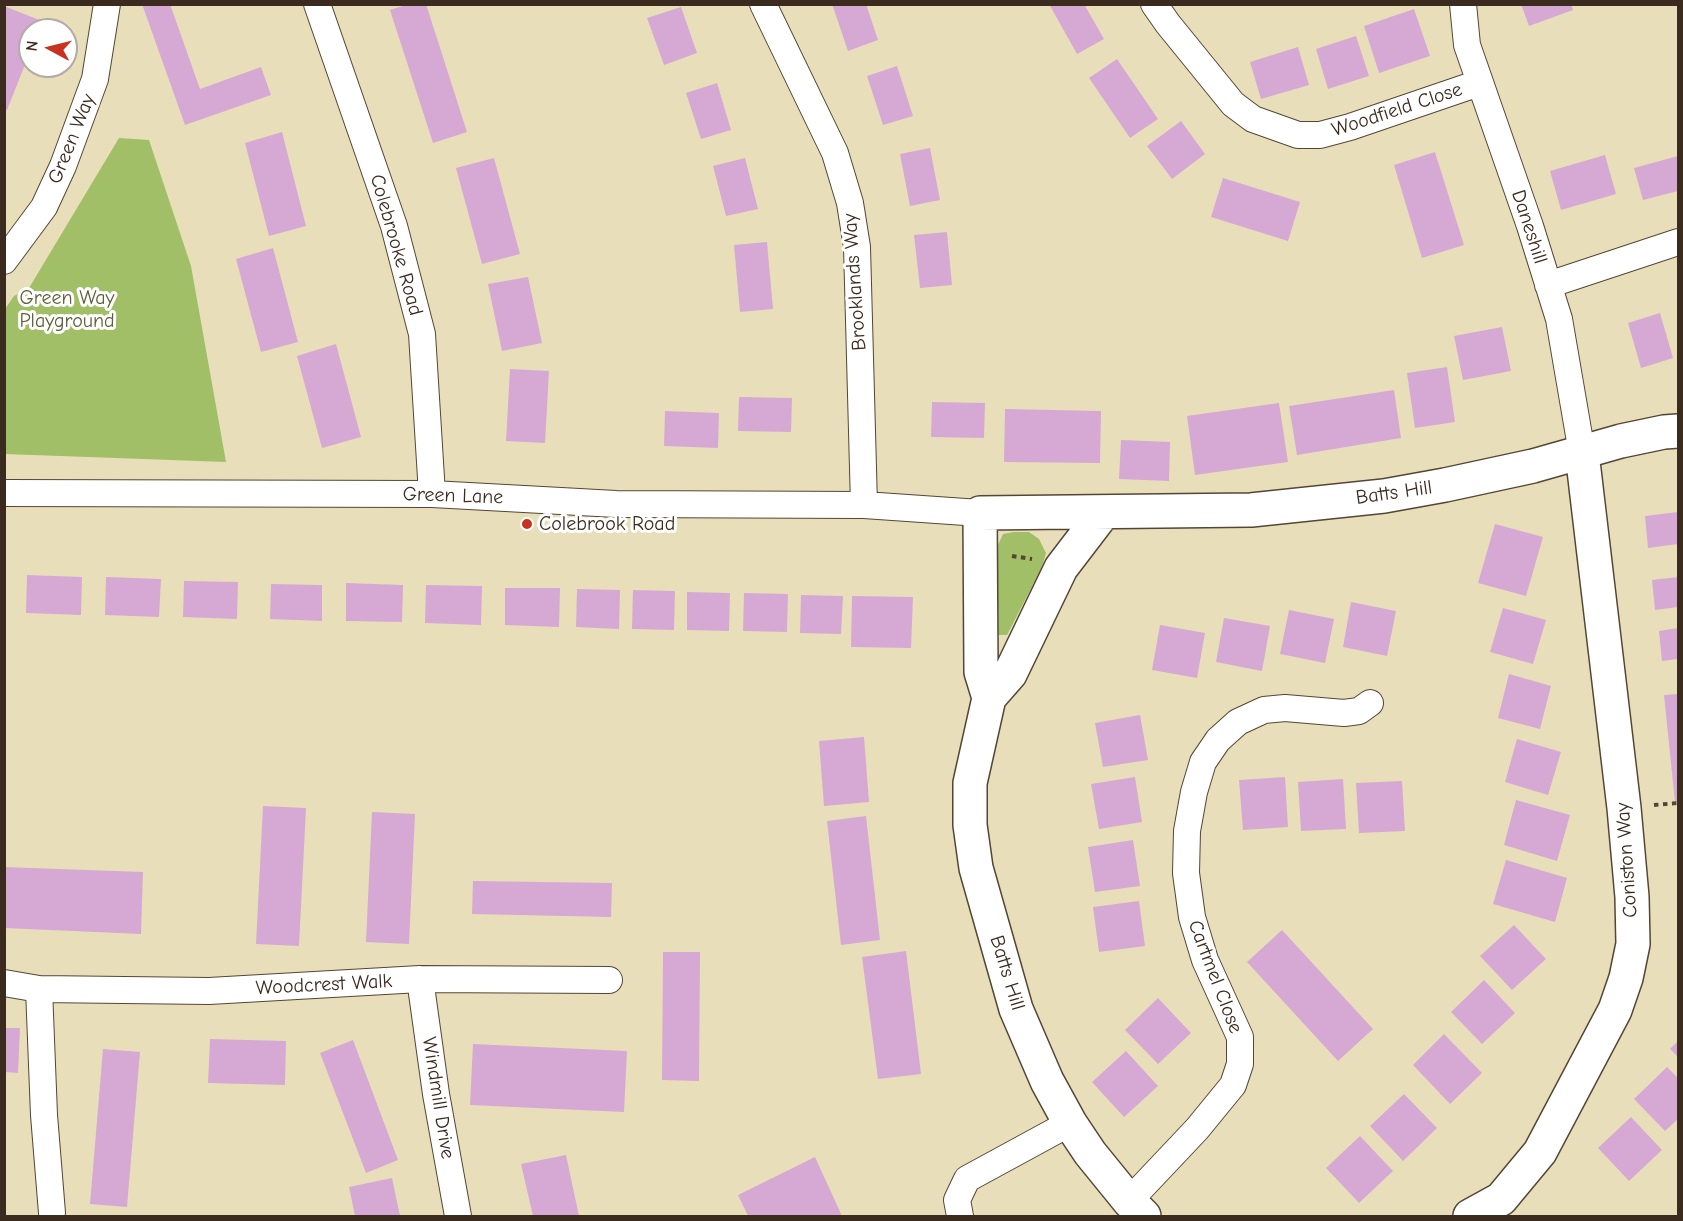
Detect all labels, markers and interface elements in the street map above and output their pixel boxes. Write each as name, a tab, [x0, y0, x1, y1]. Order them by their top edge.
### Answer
north arrow	[18, 18, 78, 78]
text: N	[23, 40, 42, 52]
street label: Woodfield Close	[1329, 78, 1465, 142]
street label: Green Way	[43, 91, 101, 187]
street label: Colebrooke Road	[364, 172, 428, 318]
street label: Daneshill	[1506, 187, 1552, 267]
street label: Brooklands Way	[838, 213, 872, 351]
park label: Green Way Playground	[19, 286, 115, 333]
street label: Batts Hill	[1354, 476, 1434, 510]
street label: Green Lane	[402, 482, 504, 510]
place label: Colebrook Road	[539, 512, 675, 536]
marker: Colebrook Road	[520, 517, 534, 531]
street label: Coniston Way	[1611, 802, 1643, 918]
street label: Cartmel Close	[1182, 917, 1248, 1037]
street label: Batts Hill	[984, 933, 1030, 1013]
street label: Woodcrest Walk	[255, 969, 393, 1001]
street label: Windmill Drive	[417, 1035, 459, 1161]

